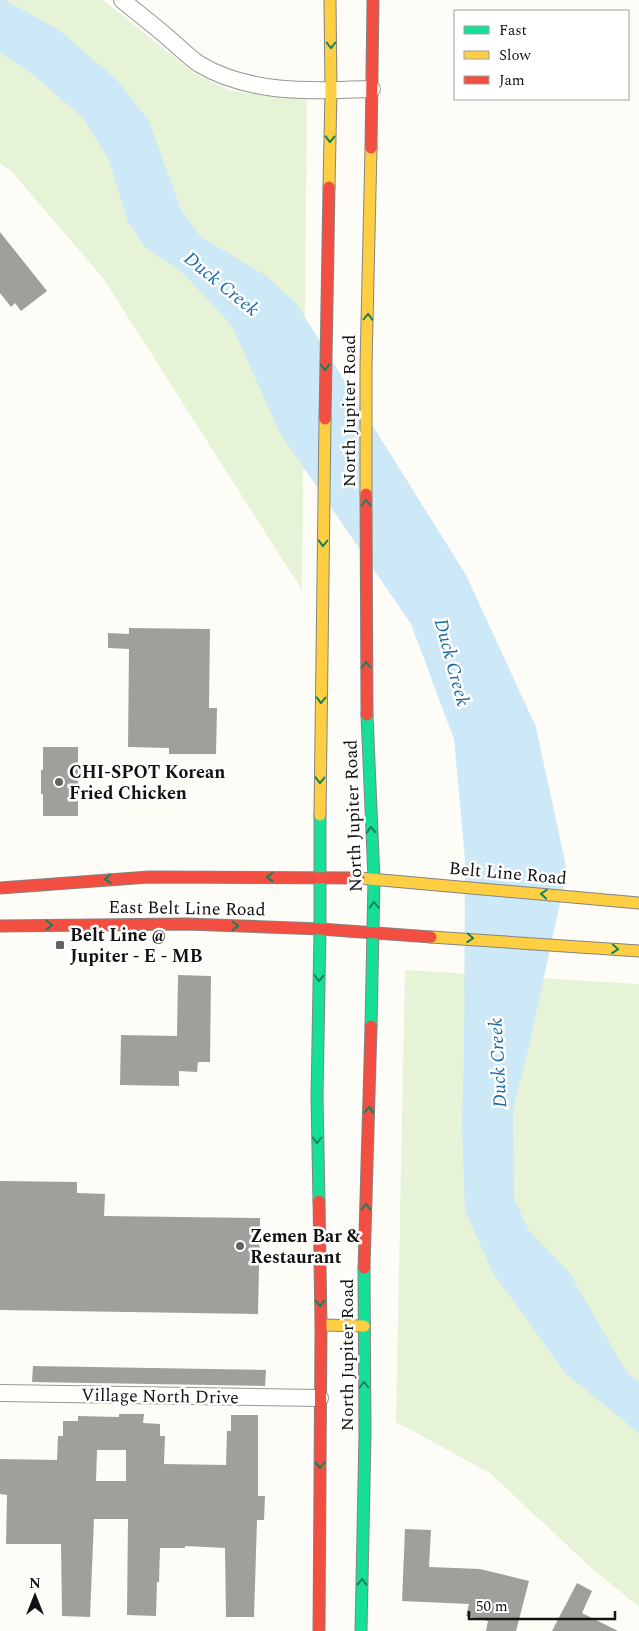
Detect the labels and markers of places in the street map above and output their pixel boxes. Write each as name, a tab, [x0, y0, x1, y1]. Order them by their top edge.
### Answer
place label: CHI-SPOT Korean Fried Chicken	[69, 759, 225, 807]
marker: CHI-SPOT Korean Fried Chicken	[53, 776, 65, 788]
place label: Belt Line @ Jupiter - E - MB	[70, 922, 203, 970]
marker: Belt Line @ Jupiter - E - MB	[54, 939, 66, 951]
place label: Zemen Bar & Restaurant	[250, 1223, 361, 1271]
marker: Zemen Bar & Restaurant	[234, 1240, 246, 1252]

